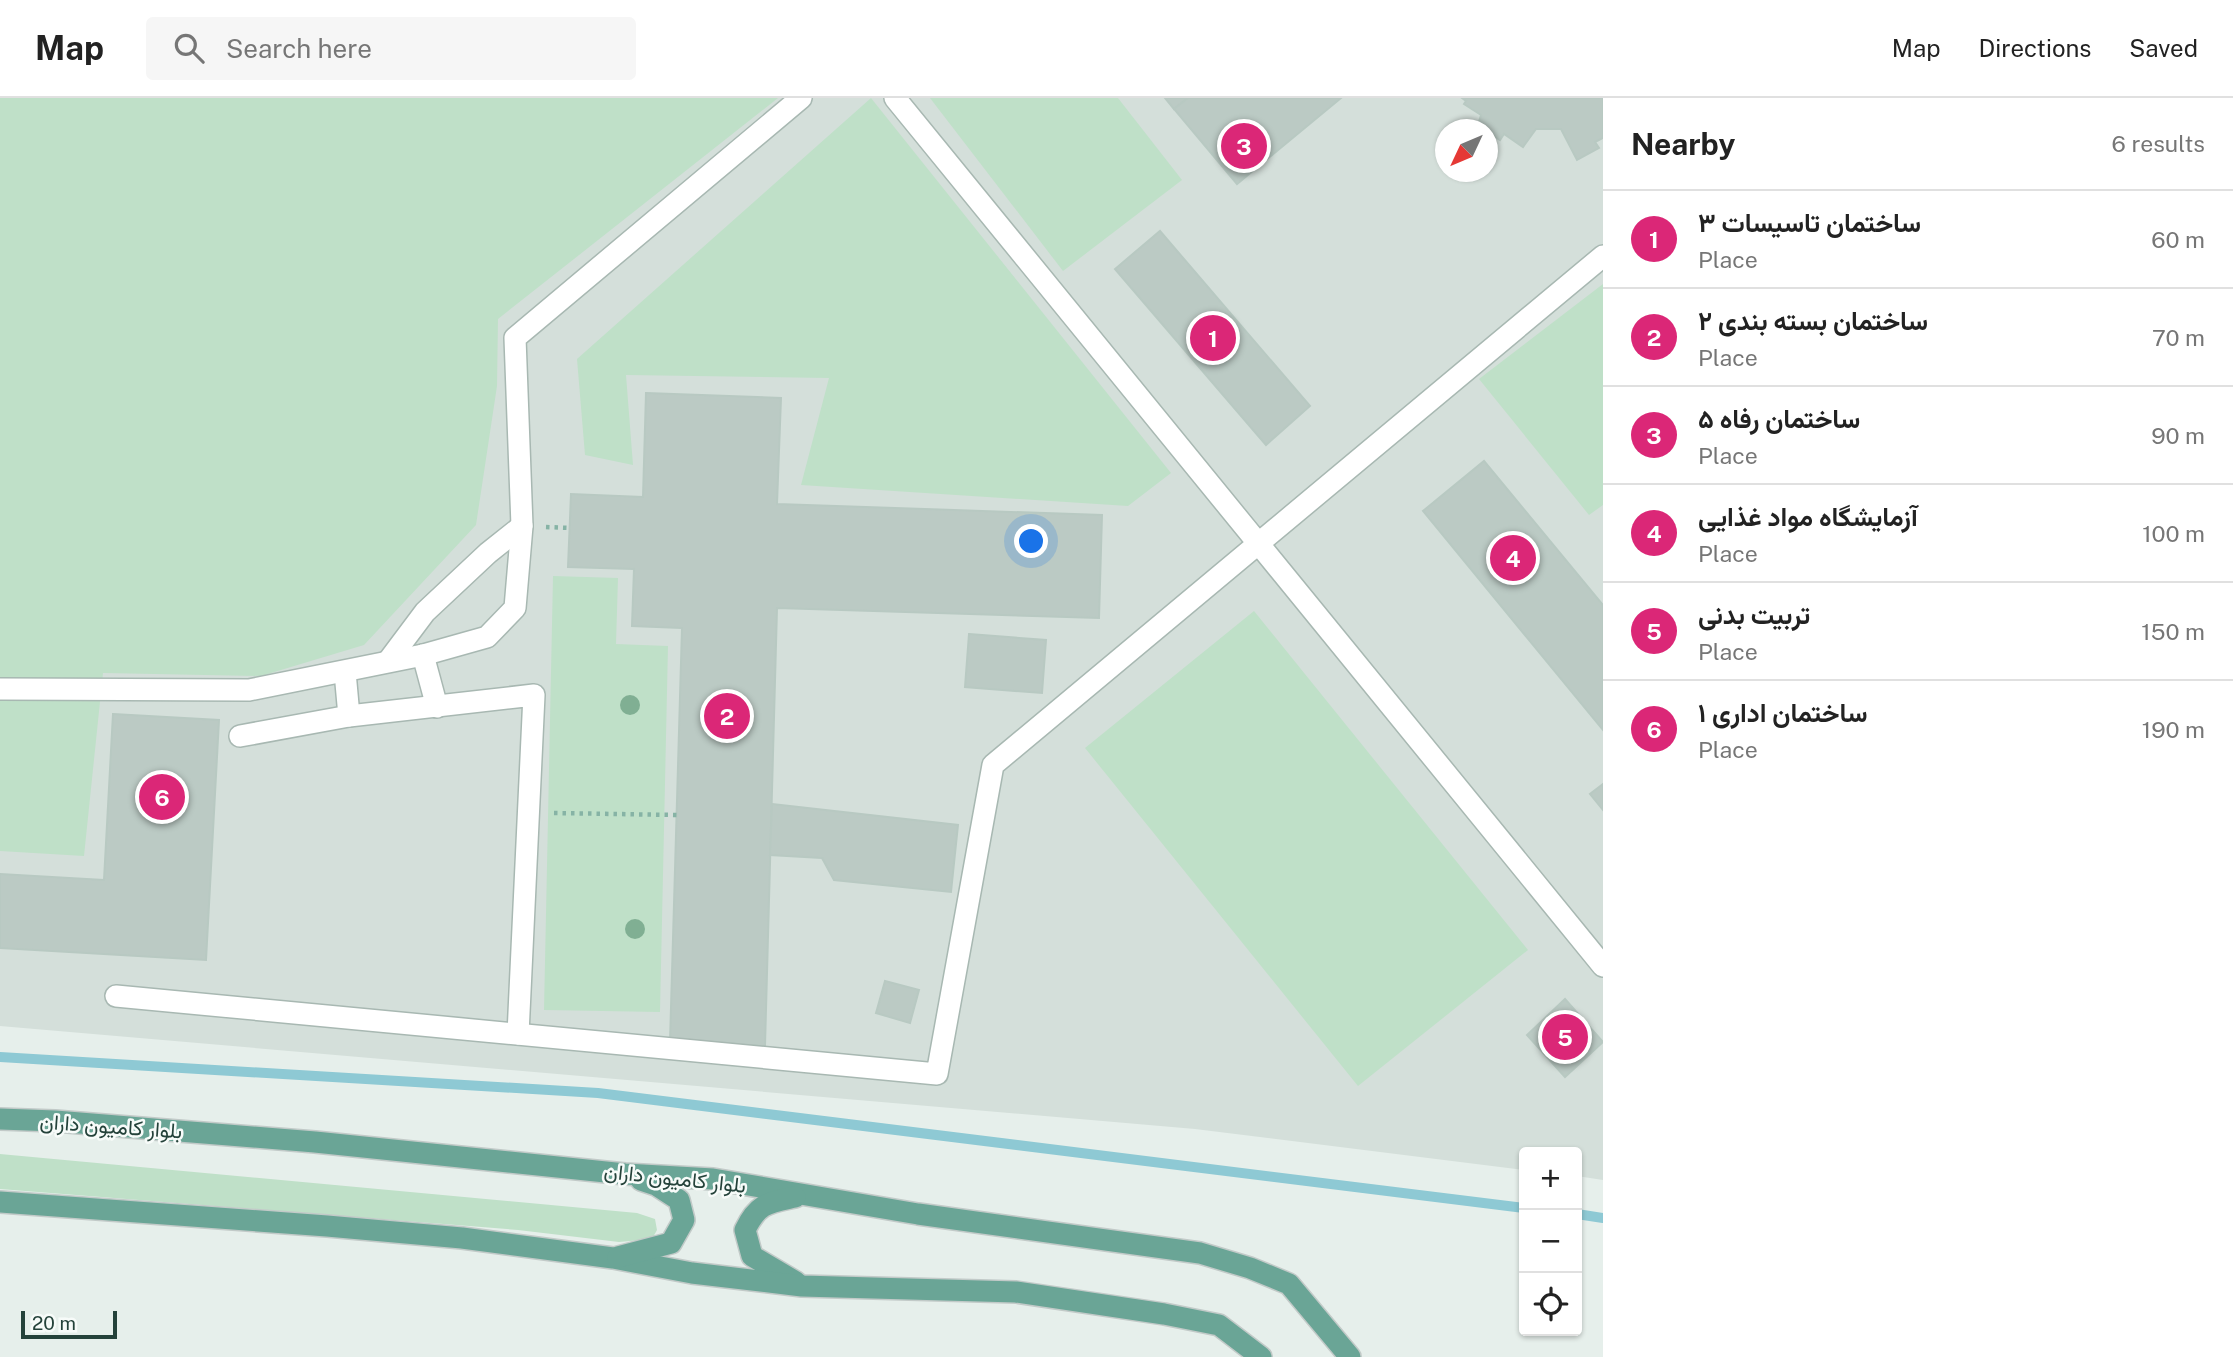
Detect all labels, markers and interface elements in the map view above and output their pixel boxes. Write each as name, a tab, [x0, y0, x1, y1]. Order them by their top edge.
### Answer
search box	[146, 17, 636, 80]
text: Map	[35, 29, 104, 67]
icon: search	[170, 29, 208, 67]
text: Search here	[226, 33, 372, 64]
text: Map	[1892, 34, 1941, 62]
text: Directions	[1979, 34, 2091, 62]
text: Saved	[2129, 34, 2198, 62]
north arrow	[1435, 119, 1498, 182]
pin: 3	[1221, 120, 1267, 172]
text: Nearby	[1631, 126, 1735, 162]
text: 6 results	[2112, 130, 2205, 157]
text: ۳ ساختمان تاسیسات	[1698, 207, 1921, 238]
text: 1	[1649, 226, 1659, 253]
text: 60 m	[2151, 226, 2205, 253]
text: Place	[1698, 246, 1758, 273]
text: ۲ ساختمان بسته بندی	[1698, 305, 1928, 336]
pin: 1	[1190, 312, 1236, 364]
text: 2	[1647, 324, 1661, 351]
text: 70 m	[2152, 324, 2205, 351]
text: Place	[1698, 344, 1758, 371]
text: ۵ ساختمان رفاه	[1698, 403, 1860, 434]
text: 3	[1646, 422, 1662, 449]
text: 90 m	[2151, 422, 2205, 449]
text: Place	[1698, 442, 1758, 469]
text: آزمایشگاه مواد غذایی	[1698, 501, 1918, 532]
text: 4	[1646, 520, 1662, 547]
text: 100 m	[2142, 520, 2205, 547]
your location	[1014, 524, 1048, 558]
pin: 4	[1490, 532, 1536, 584]
text: Place	[1698, 540, 1758, 567]
text: تربیت بدنی	[1698, 599, 1810, 630]
text: 5	[1646, 618, 1662, 645]
text: 150 m	[2141, 618, 2205, 645]
text: Place	[1698, 638, 1758, 665]
pin: 2	[704, 690, 750, 742]
text: ۱ ساختمان اداری	[1698, 697, 1867, 728]
text: 6	[1646, 716, 1662, 743]
text: 190 m	[2142, 716, 2205, 743]
text: Place	[1698, 736, 1758, 763]
pin: 6	[139, 771, 185, 823]
pin: 5	[1542, 1011, 1588, 1063]
street label: بلوار کامیون داران	[39, 1109, 183, 1144]
map controls	[1519, 1147, 1582, 1336]
button: +	[1519, 1147, 1582, 1210]
street label: بلوار کامیون داران	[603, 1158, 747, 1199]
button: −	[1519, 1210, 1582, 1273]
button: locate	[1519, 1273, 1582, 1336]
scale bar	[21, 1308, 117, 1340]
text: 20 m	[32, 1312, 76, 1334]

